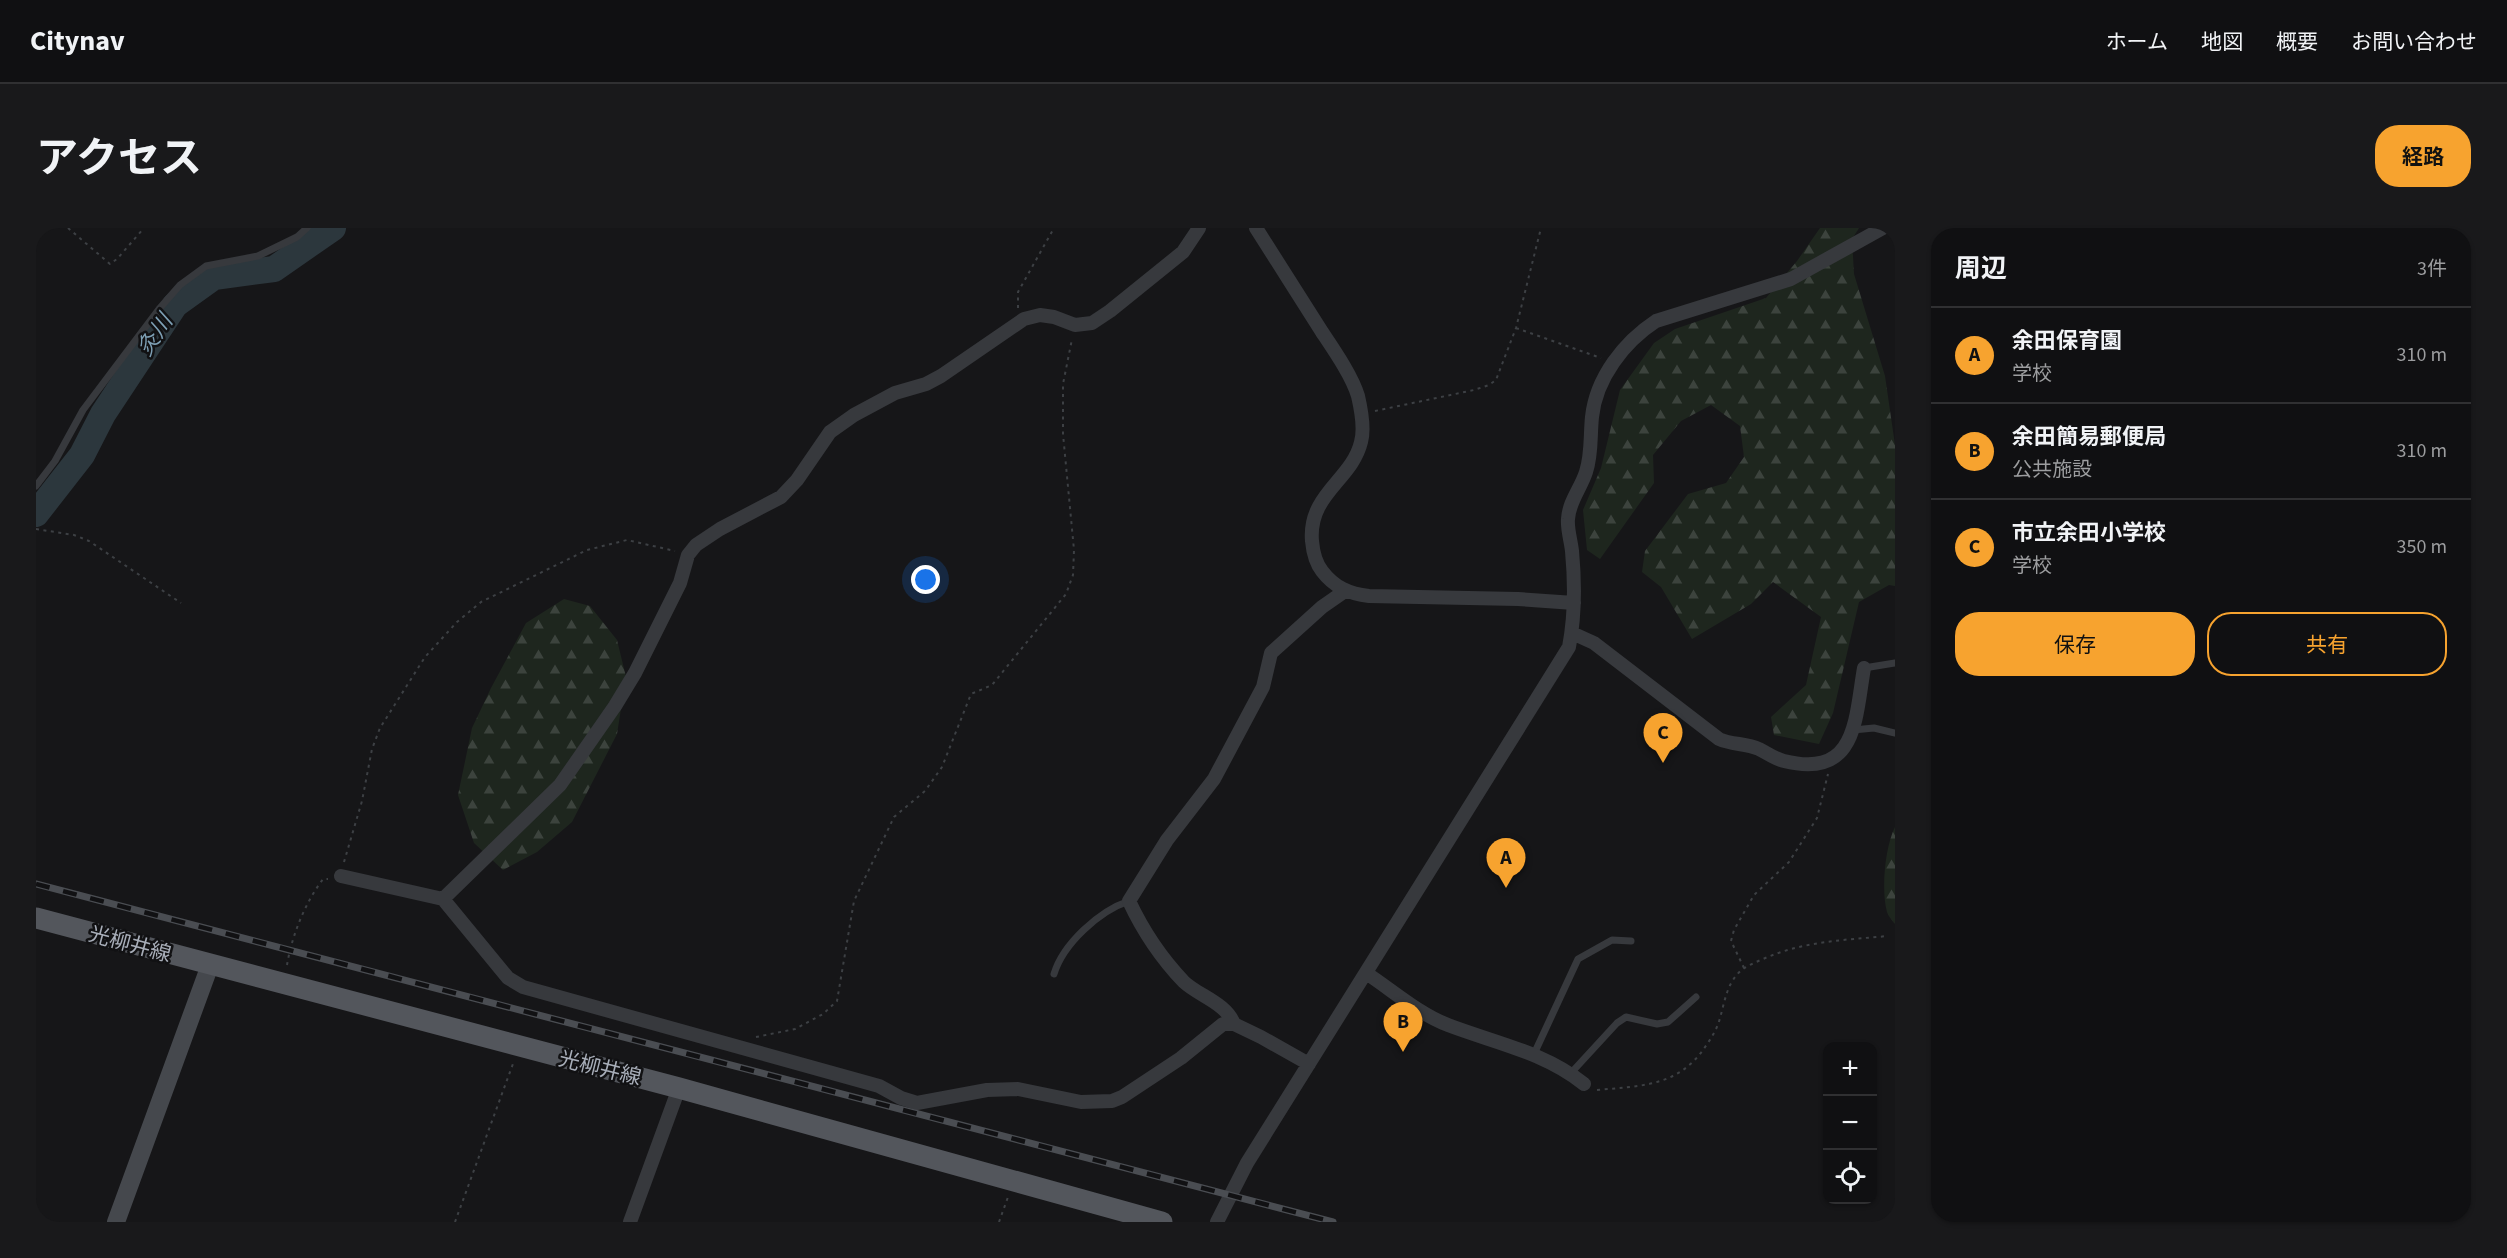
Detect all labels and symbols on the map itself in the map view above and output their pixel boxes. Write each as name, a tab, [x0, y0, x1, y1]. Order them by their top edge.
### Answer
water label: 灸川	[129, 306, 182, 362]
your location	[911, 565, 940, 594]
pin: C	[1644, 714, 1682, 763]
pin: A	[1486, 838, 1526, 888]
street label: 光柳井線	[86, 919, 174, 969]
pin: B	[1384, 1002, 1422, 1052]
street label: 光柳井線	[556, 1043, 644, 1093]

